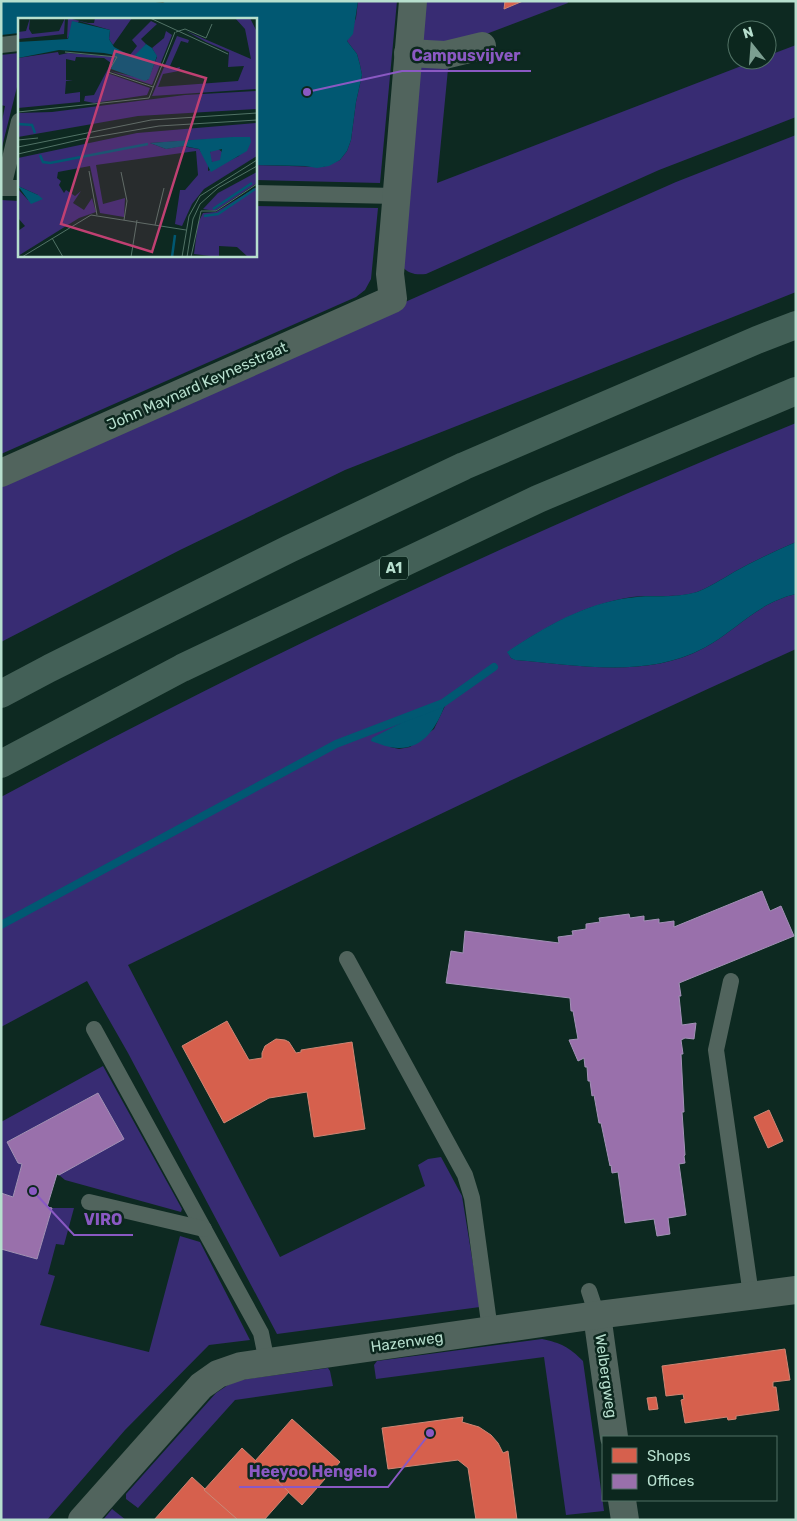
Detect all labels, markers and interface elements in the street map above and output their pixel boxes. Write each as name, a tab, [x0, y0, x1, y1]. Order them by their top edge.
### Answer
inset map	[18, 18, 256, 256]
north arrow	[727, 20, 777, 70]
text: N	[741, 23, 756, 43]
callout: Campusvijver	[402, 40, 531, 71]
text: Campusvijver	[411, 46, 521, 65]
street label: John Maynard Keynesstraat	[104, 338, 290, 434]
road number: A1	[380, 556, 408, 580]
callout: VIRO	[74, 1204, 133, 1235]
text: VIRO	[84, 1210, 122, 1229]
street label: Hazenweg	[370, 1328, 444, 1356]
street label: Welbergweg	[591, 1333, 621, 1419]
legend	[602, 1436, 777, 1501]
text: Shops	[647, 1447, 691, 1465]
callout: Heeyoo Hengelo	[239, 1456, 388, 1487]
text: Heeyoo Hengelo	[249, 1462, 377, 1481]
text: Offices	[647, 1472, 695, 1490]

